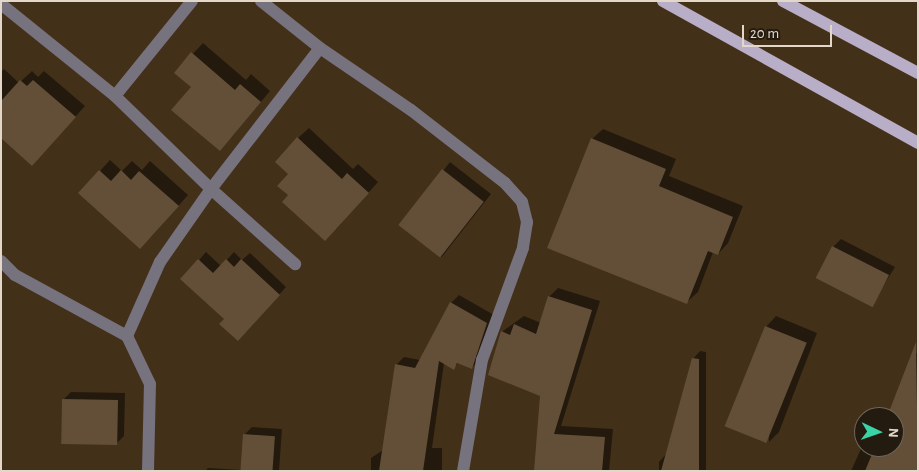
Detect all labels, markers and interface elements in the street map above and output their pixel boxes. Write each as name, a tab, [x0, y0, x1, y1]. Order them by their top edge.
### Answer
scale bar	[744, 15, 834, 47]
text: 20 m	[750, 26, 779, 41]
north arrow	[854, 407, 904, 457]
text: N	[886, 427, 900, 438]

